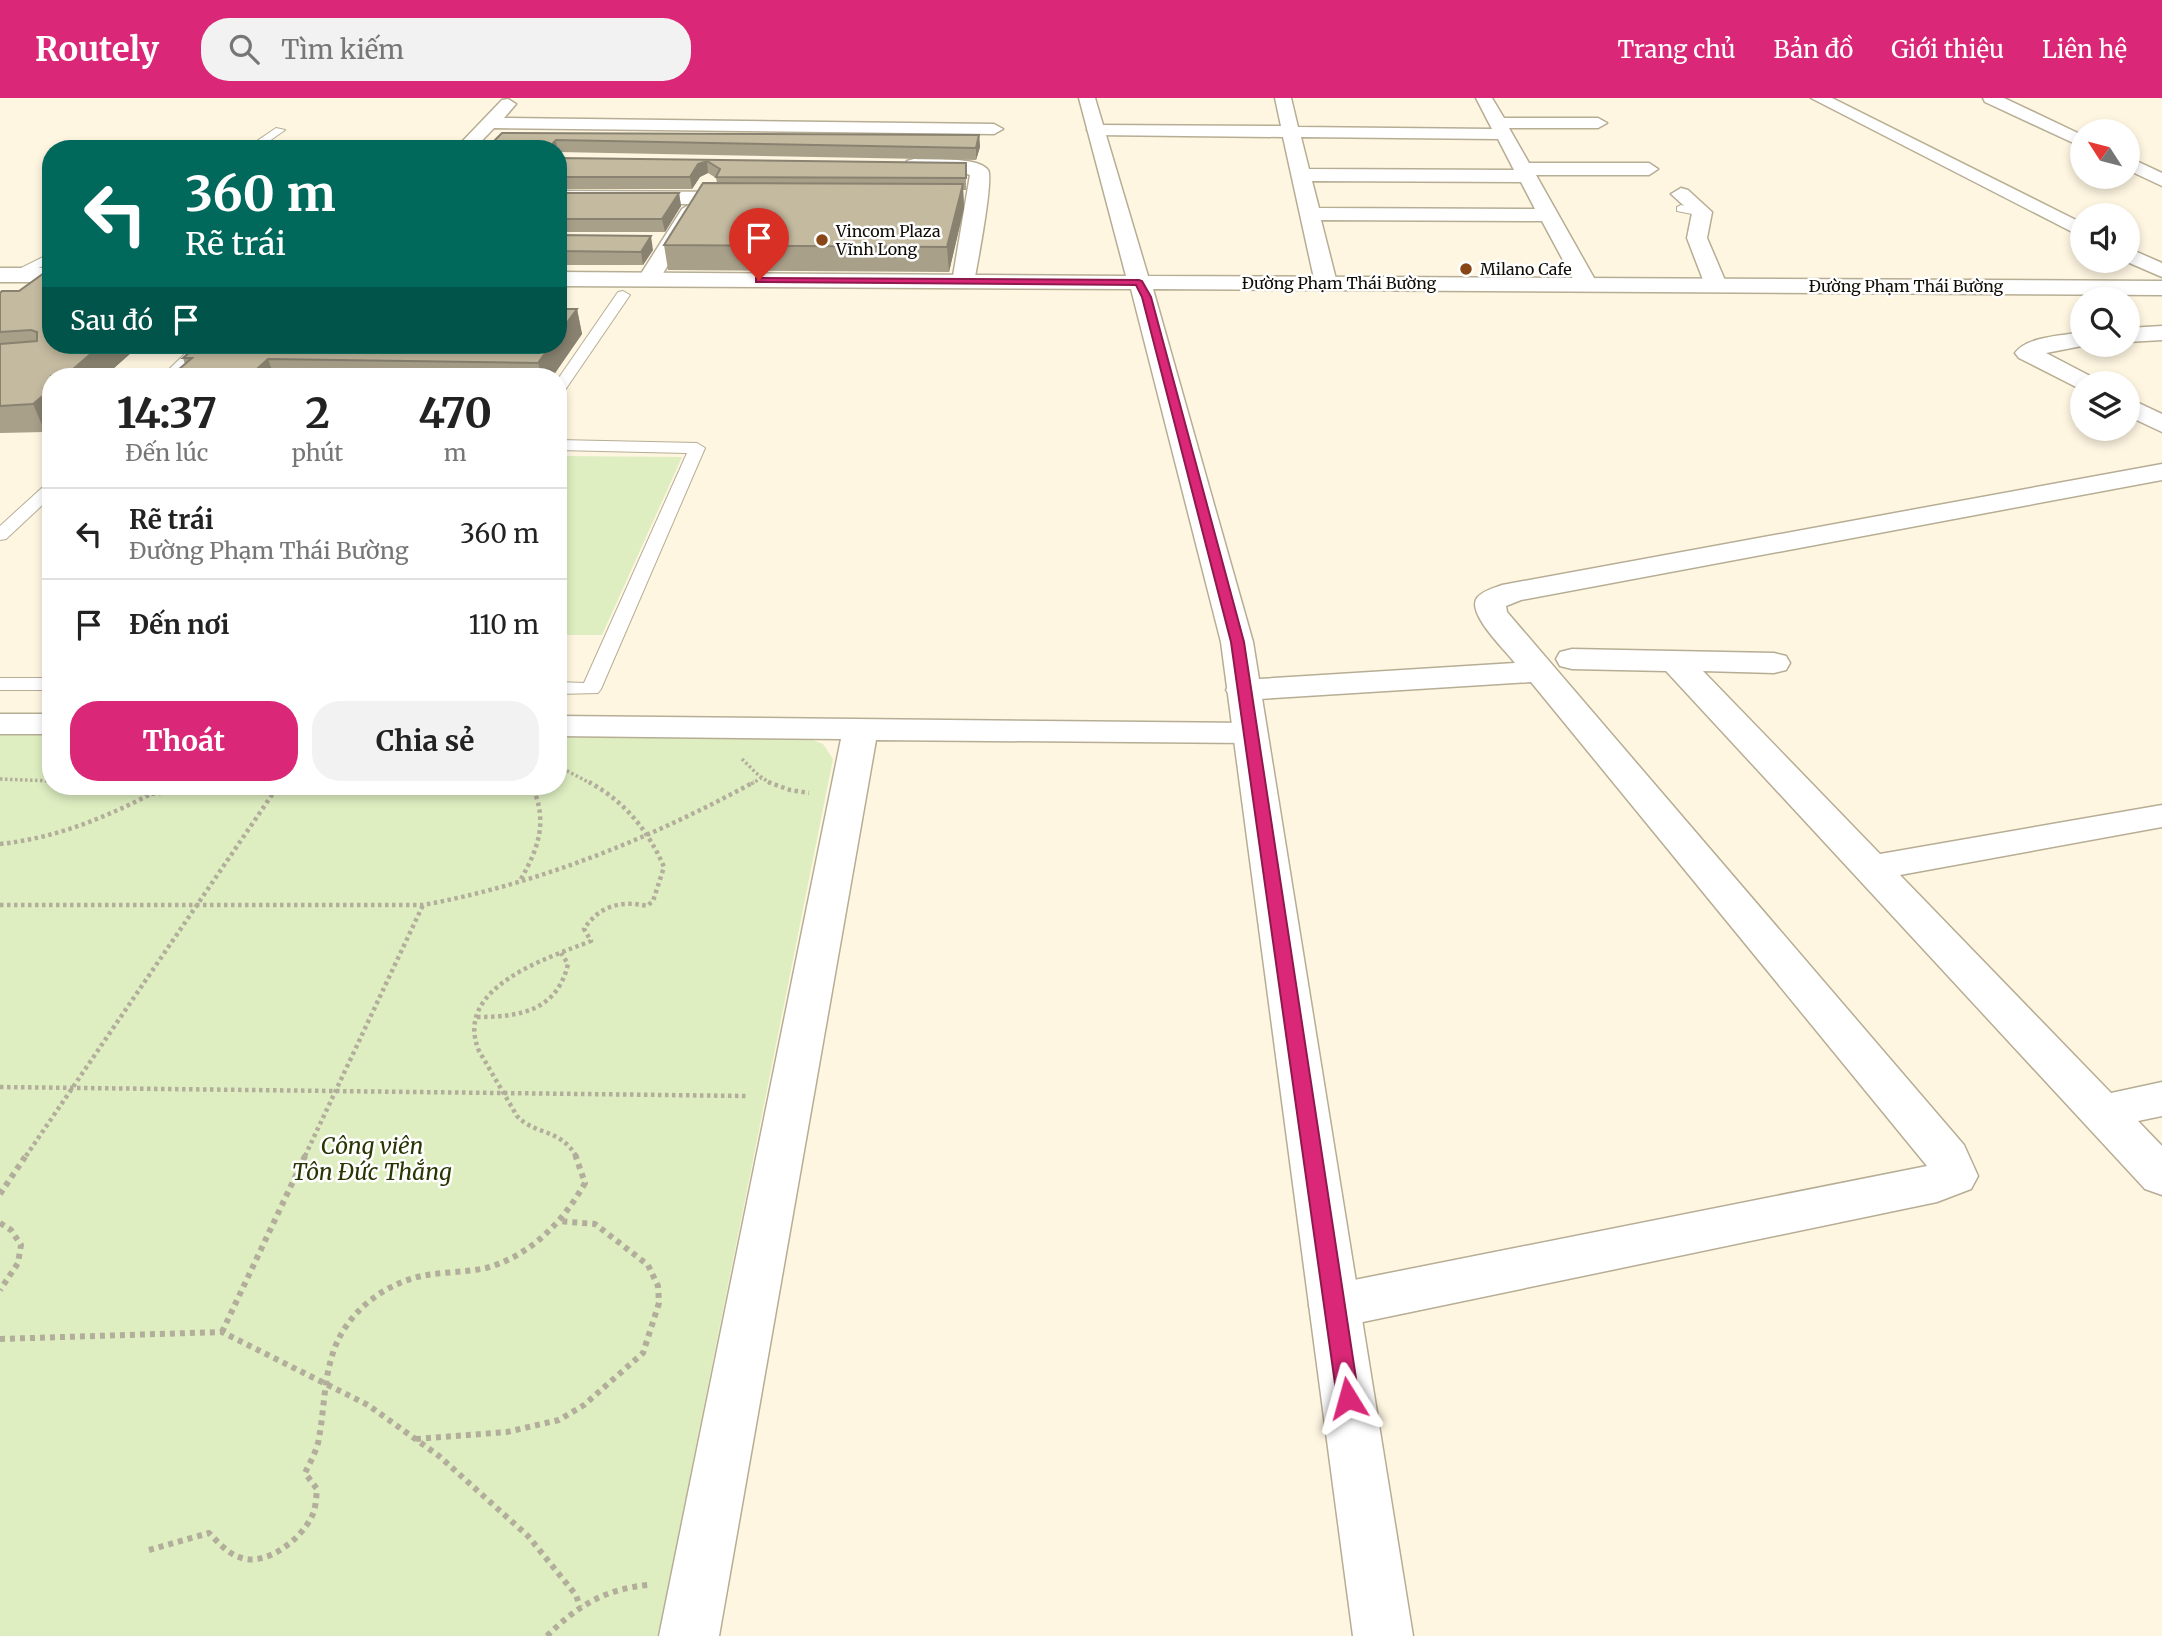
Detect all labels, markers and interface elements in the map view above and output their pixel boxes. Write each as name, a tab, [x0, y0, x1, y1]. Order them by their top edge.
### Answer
search box	[201, 18, 691, 81]
text: Routely	[35, 29, 159, 70]
icon: search	[225, 30, 263, 68]
text: Tìm kiếm	[281, 33, 404, 66]
text: Trang chủ	[1617, 34, 1736, 65]
text: Bản đồ	[1774, 34, 1853, 65]
text: Giới thiệu	[1891, 34, 2004, 65]
text: Liên hệ	[2042, 34, 2127, 65]
north arrow	[2070, 119, 2140, 189]
map controls	[2070, 119, 2140, 441]
text: 360 m	[185, 163, 336, 224]
icon: left	[70, 168, 161, 259]
button: sound	[2070, 203, 2140, 273]
pin	[729, 208, 789, 280]
icon: arrive	[740, 219, 778, 257]
place label: Vincom Plaza Vĩnh Long	[835, 221, 941, 259]
text: Rẽ trái	[185, 224, 286, 264]
marker: Vincom Plaza Vĩnh Long	[814, 232, 830, 248]
place label: Milano Cafe	[1480, 259, 1572, 279]
marker: Milano Cafe	[1458, 261, 1474, 277]
street label: Đường Phạm Thái Bường	[1242, 273, 1437, 293]
street label: Đường Phạm Thái Bường	[1809, 276, 2004, 296]
button: search	[2070, 287, 2140, 357]
icon: arrive	[167, 301, 205, 339]
text: Sau đó	[70, 304, 153, 337]
button: layers	[2070, 371, 2140, 441]
text: 14:37	[117, 387, 217, 439]
text: 2	[305, 387, 330, 439]
text: 470	[418, 387, 492, 439]
text: Đến lúc	[125, 438, 209, 467]
text: phút	[292, 438, 343, 467]
text: m	[444, 438, 467, 467]
text: Rẽ trái	[129, 503, 214, 536]
icon: left	[70, 515, 108, 553]
text: 360 m	[460, 517, 539, 550]
text: Đường Phạm Thái Bường	[129, 536, 409, 565]
icon: arrive	[70, 606, 108, 644]
text: Đến nơi	[129, 608, 229, 641]
text: 110 m	[469, 608, 539, 641]
button: Thoát	[70, 701, 298, 781]
button: Chia sẻ	[312, 701, 539, 781]
park label: Công viên Tôn Đức Thắng	[292, 1131, 452, 1186]
position arrow	[1311, 1361, 1385, 1435]

